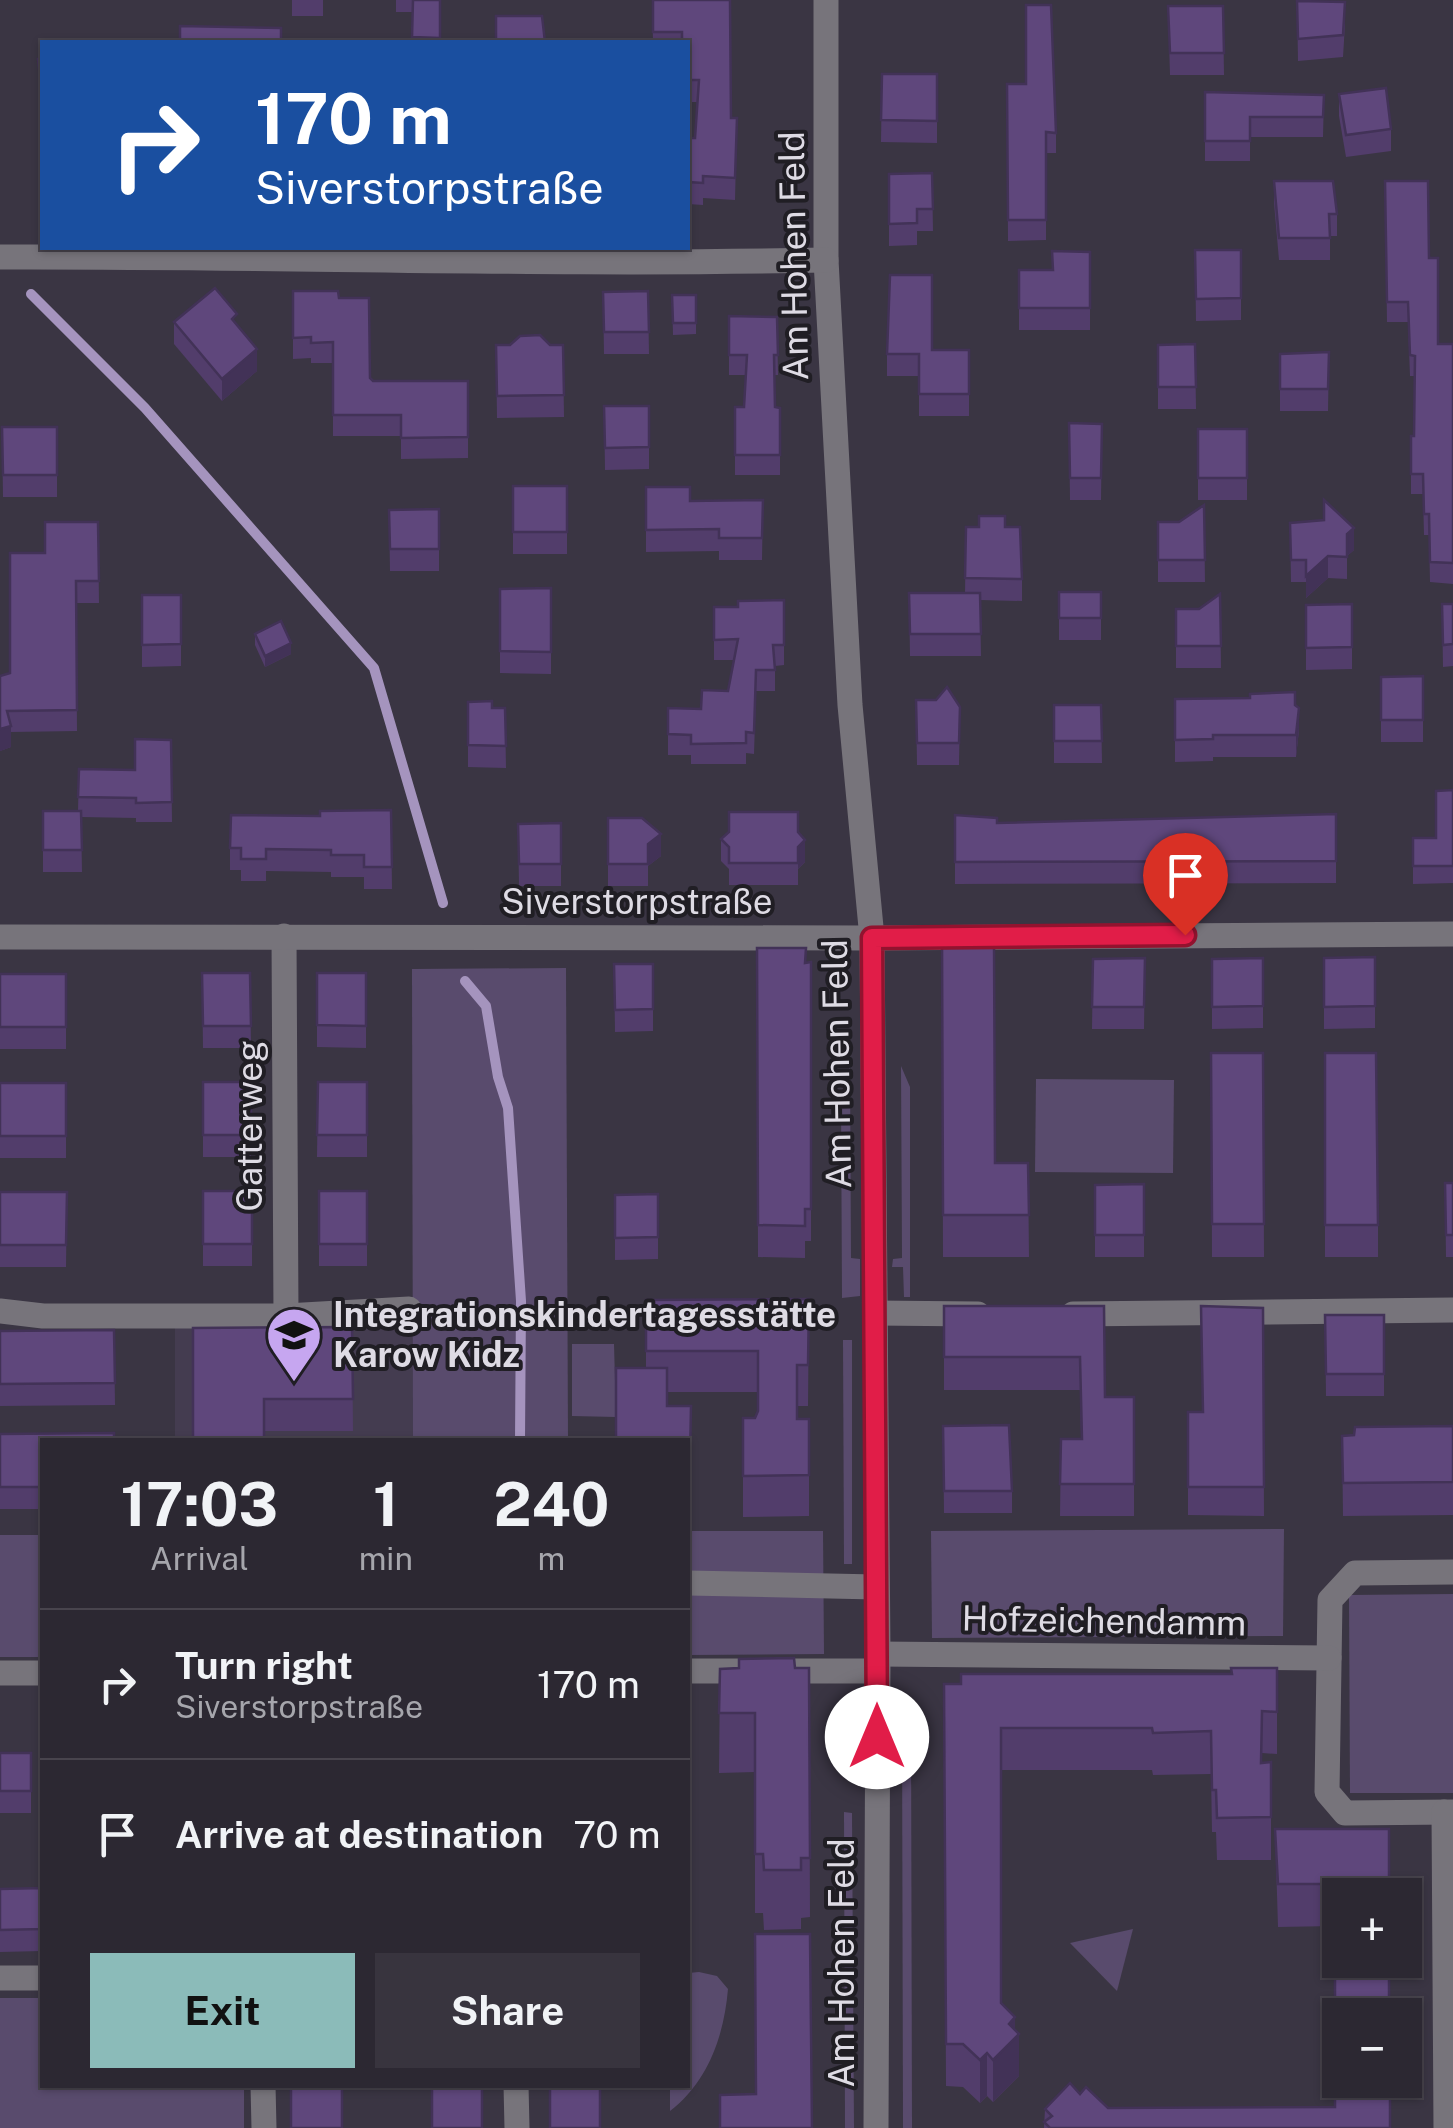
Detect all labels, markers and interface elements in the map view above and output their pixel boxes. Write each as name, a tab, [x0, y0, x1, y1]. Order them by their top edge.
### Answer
text: 170 m	[255, 77, 452, 160]
icon: right	[90, 80, 220, 210]
street label: Am Hohen Feld	[771, 131, 816, 381]
text: Siverstorpstraße	[255, 161, 604, 214]
pin	[1143, 833, 1228, 936]
icon: arrive	[1158, 848, 1213, 903]
street label: Siverstorpstraße	[501, 881, 773, 922]
street label: Am Hohen Feld	[814, 939, 859, 1189]
street label: Gatterweg	[229, 1040, 270, 1212]
place label: Integrationskindertagesstätte Karow Kidz	[333, 1294, 836, 1375]
school or university icon: Integrationskindertagesstätte Karow Kidz	[264, 1305, 324, 1384]
text: 17:03	[120, 1469, 278, 1540]
text: 1	[373, 1469, 399, 1540]
text: 240	[493, 1469, 610, 1540]
text: Arrival	[150, 1540, 249, 1577]
text: min	[359, 1540, 413, 1577]
text: m	[538, 1540, 565, 1577]
street label: Hofzeichendamm	[961, 1598, 1247, 1643]
text: Turn right	[175, 1643, 353, 1688]
icon: right	[90, 1657, 145, 1712]
text: 170 m	[537, 1662, 640, 1707]
position arrow	[825, 1685, 929, 1789]
text: Siverstorpstraße	[175, 1688, 423, 1725]
icon: arrive	[90, 1807, 145, 1862]
text: Arrive at destination	[175, 1812, 543, 1857]
text: 70 m	[573, 1812, 661, 1857]
street label: Am Hohen Feld	[821, 1838, 862, 2088]
map controls	[1322, 1878, 1422, 2098]
button: +	[1322, 1878, 1422, 1978]
button: Exit	[90, 1953, 355, 2068]
button: Share	[375, 1953, 640, 2068]
button: −	[1322, 1998, 1422, 2098]

